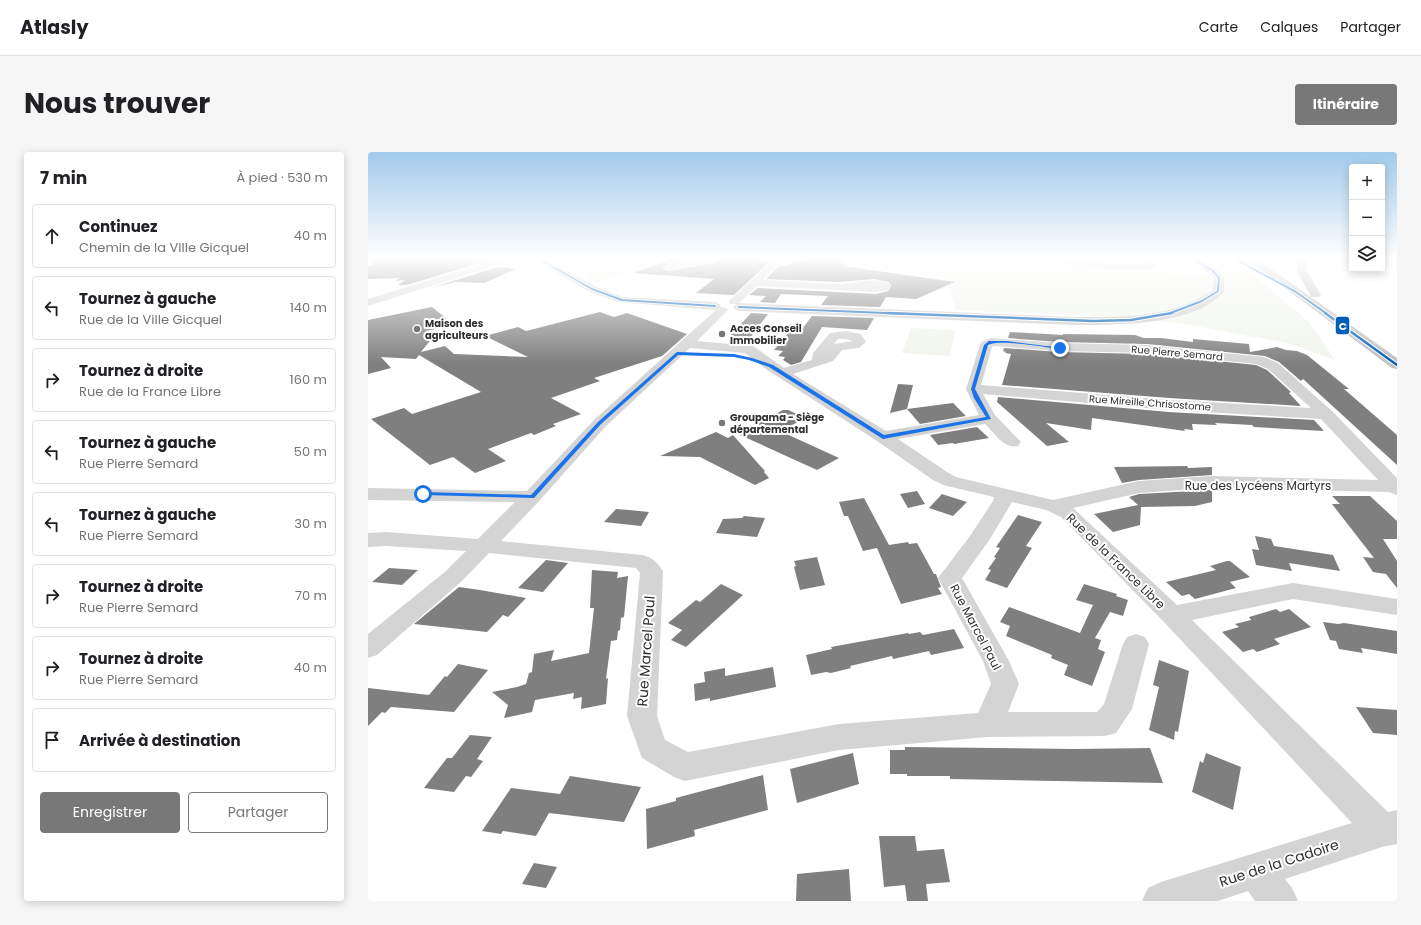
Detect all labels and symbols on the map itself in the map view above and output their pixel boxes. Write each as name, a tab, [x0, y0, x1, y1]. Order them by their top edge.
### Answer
place label: Maison des agriculteurs	[425, 316, 489, 343]
line badge: C	[1335, 316, 1350, 335]
text: C	[1339, 318, 1347, 334]
place label: Acces Conseil Immobilier	[730, 321, 802, 348]
marker: Maison des agriculteurs	[412, 324, 422, 334]
marker: Acces Conseil Immobilier	[717, 329, 727, 339]
route end	[1051, 339, 1069, 357]
street label: Rue Pierre Semard	[1131, 342, 1223, 364]
street label: Rue Mireille Chrisostome	[1088, 391, 1212, 415]
place label: Groupama - Siège départemental	[730, 410, 824, 437]
marker: Groupama - Siège départemental	[717, 418, 727, 428]
street label: Rue des Lycéens Martyrs	[1185, 477, 1331, 494]
route start	[414, 485, 432, 503]
street label: Rue de la France Libre	[1063, 509, 1169, 613]
street label: Rue Marcel Paul	[946, 581, 1006, 673]
street label: Rue Marcel Paul	[632, 595, 660, 707]
street label: Rue de la Cadoire	[1217, 834, 1342, 892]

